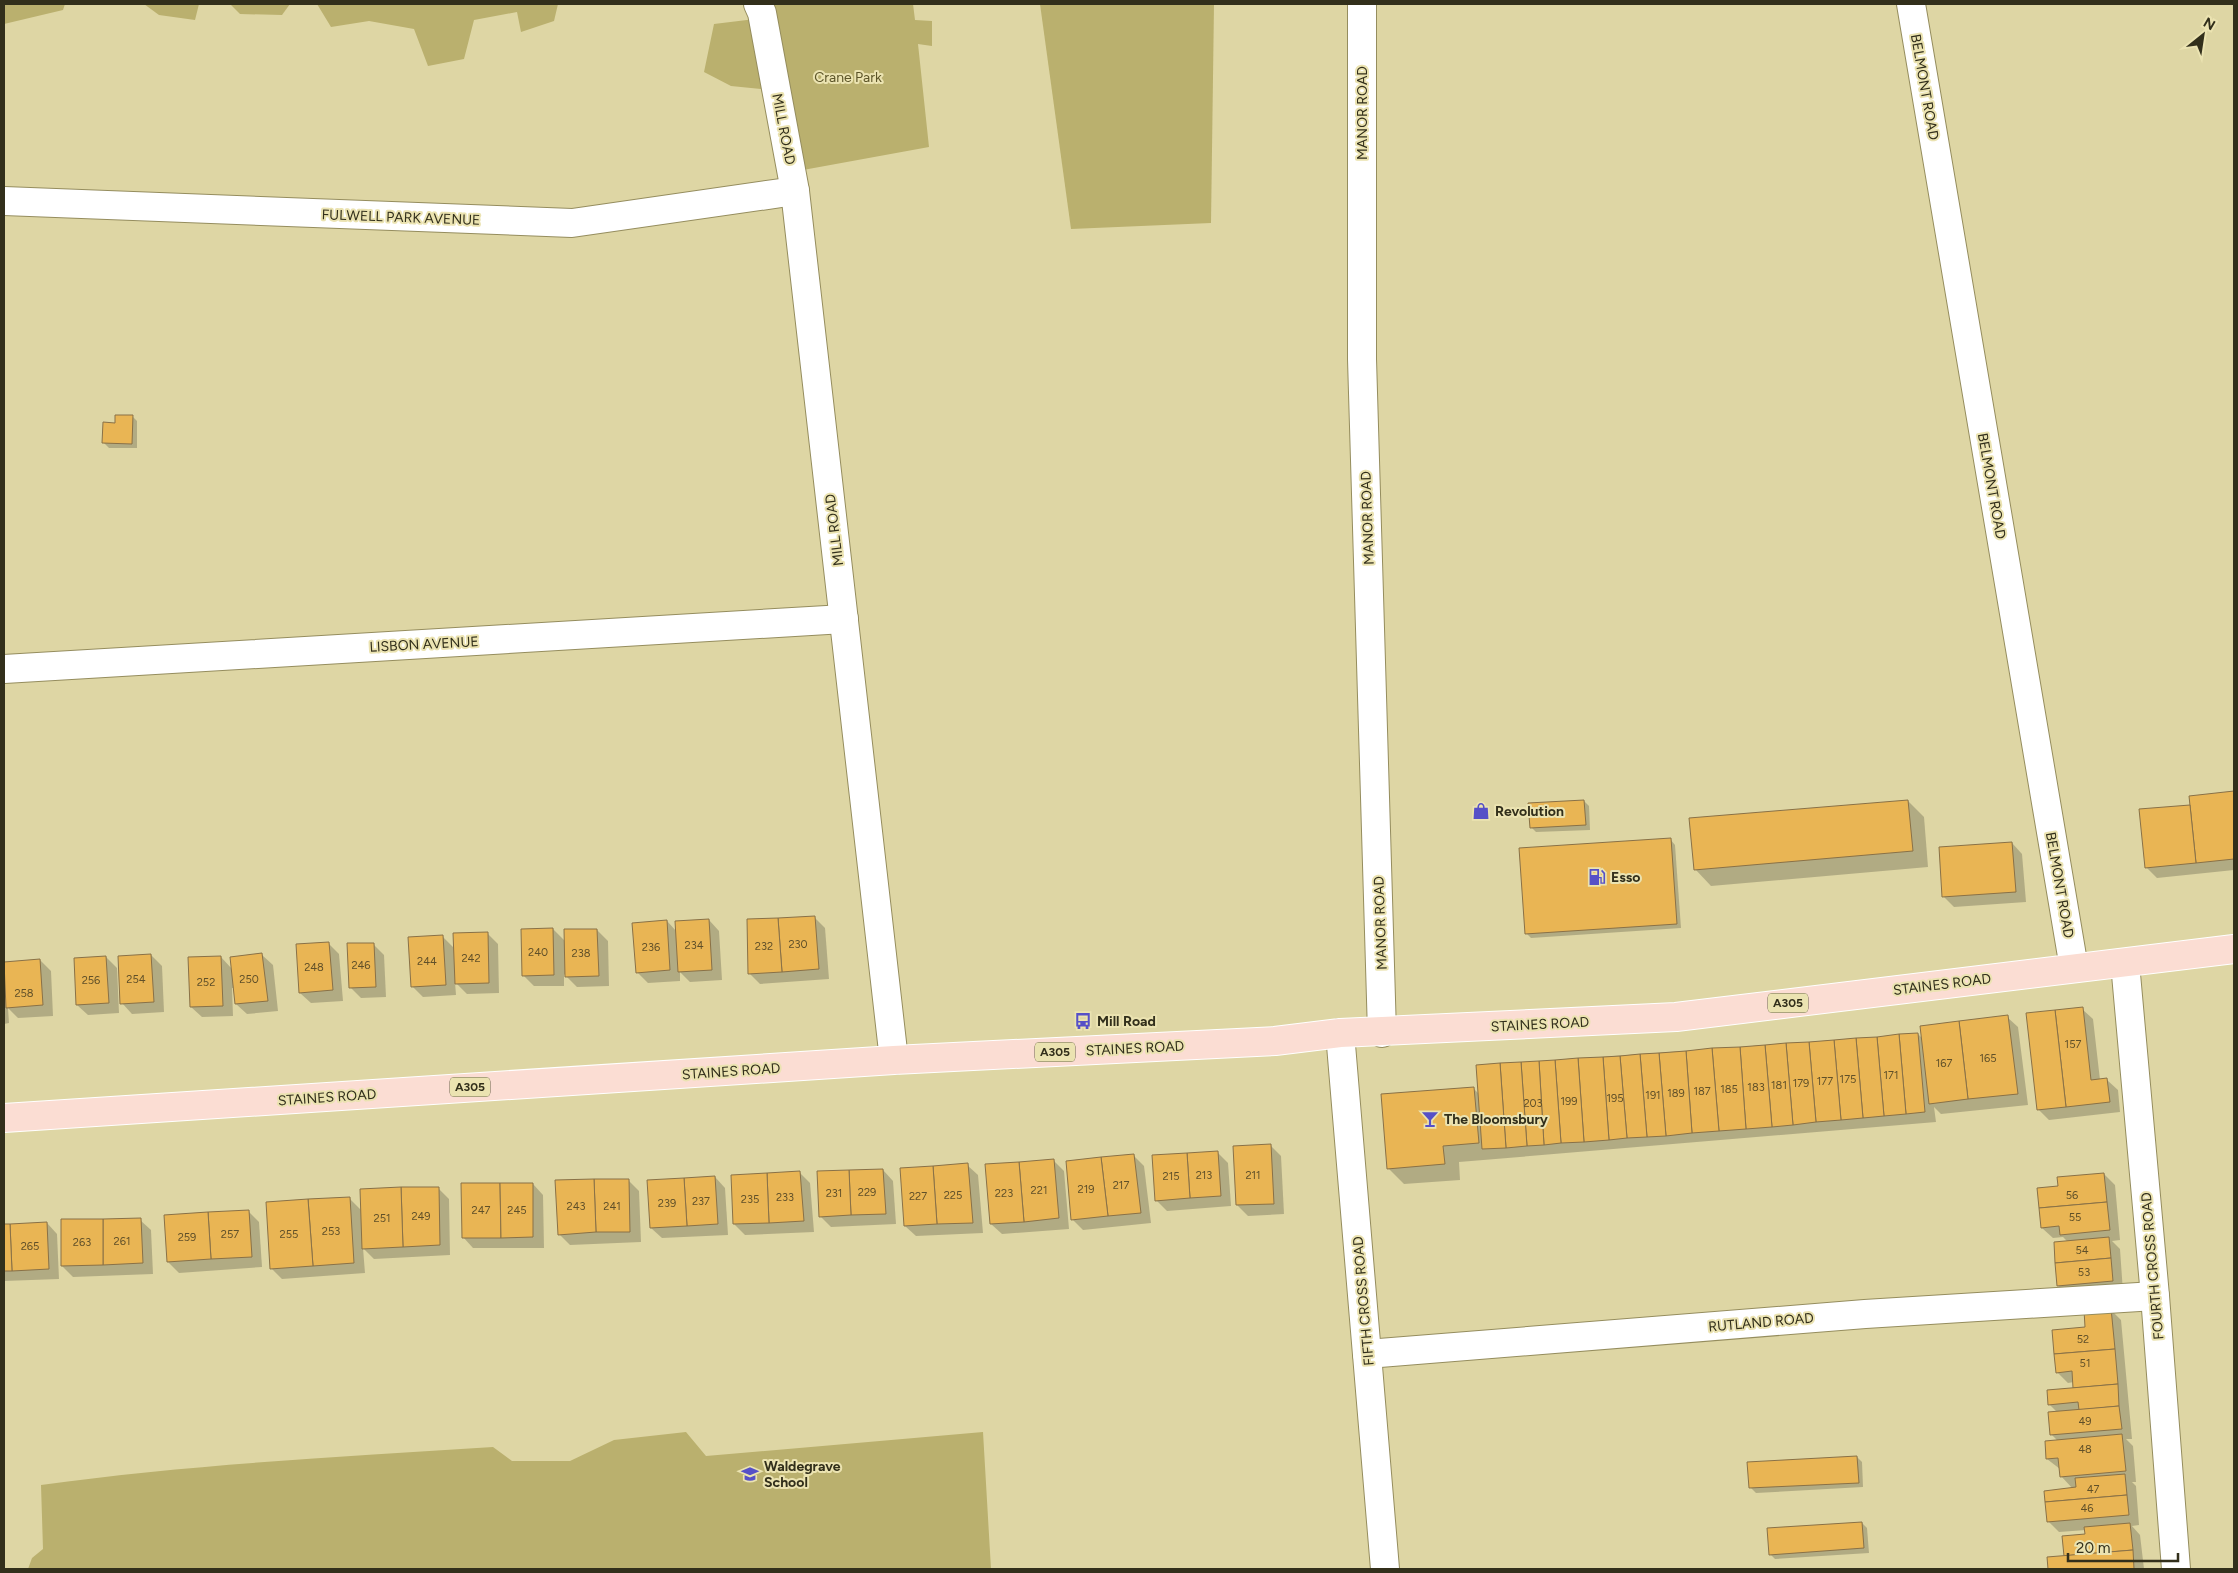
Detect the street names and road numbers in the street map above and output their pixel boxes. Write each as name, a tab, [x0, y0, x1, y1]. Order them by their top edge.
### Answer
street label: BELMONT ROAD	[1907, 33, 1942, 142]
street label: MANOR ROAD	[1354, 66, 1371, 160]
street label: MILL ROAD	[768, 92, 799, 166]
street label: FULWELL PARK AVENUE	[321, 206, 481, 229]
street label: BELMONT ROAD	[1974, 432, 2009, 541]
street label: MANOR ROAD	[1357, 471, 1378, 565]
street label: MILL ROAD	[822, 493, 847, 567]
street label: LISBON AVENUE	[369, 633, 479, 656]
street label: BELMONT ROAD	[2042, 831, 2077, 940]
street label: MANOR ROAD	[1370, 876, 1391, 970]
street label: STAINES ROAD	[1892, 970, 1992, 999]
road number: A305	[1768, 994, 1808, 1012]
street label: STAINES ROAD	[1490, 1013, 1590, 1036]
street label: STAINES ROAD	[1085, 1037, 1185, 1060]
road number: A305	[1035, 1042, 1075, 1062]
street label: STAINES ROAD	[681, 1060, 781, 1083]
road number: A305	[450, 1078, 490, 1096]
street label: STAINES ROAD	[277, 1086, 377, 1109]
street label: FOURTH CROSS ROAD	[2138, 1192, 2167, 1340]
street label: FIFTH CROSS ROAD	[1349, 1236, 1378, 1366]
street label: RUTLAND ROAD	[1708, 1309, 1814, 1336]

